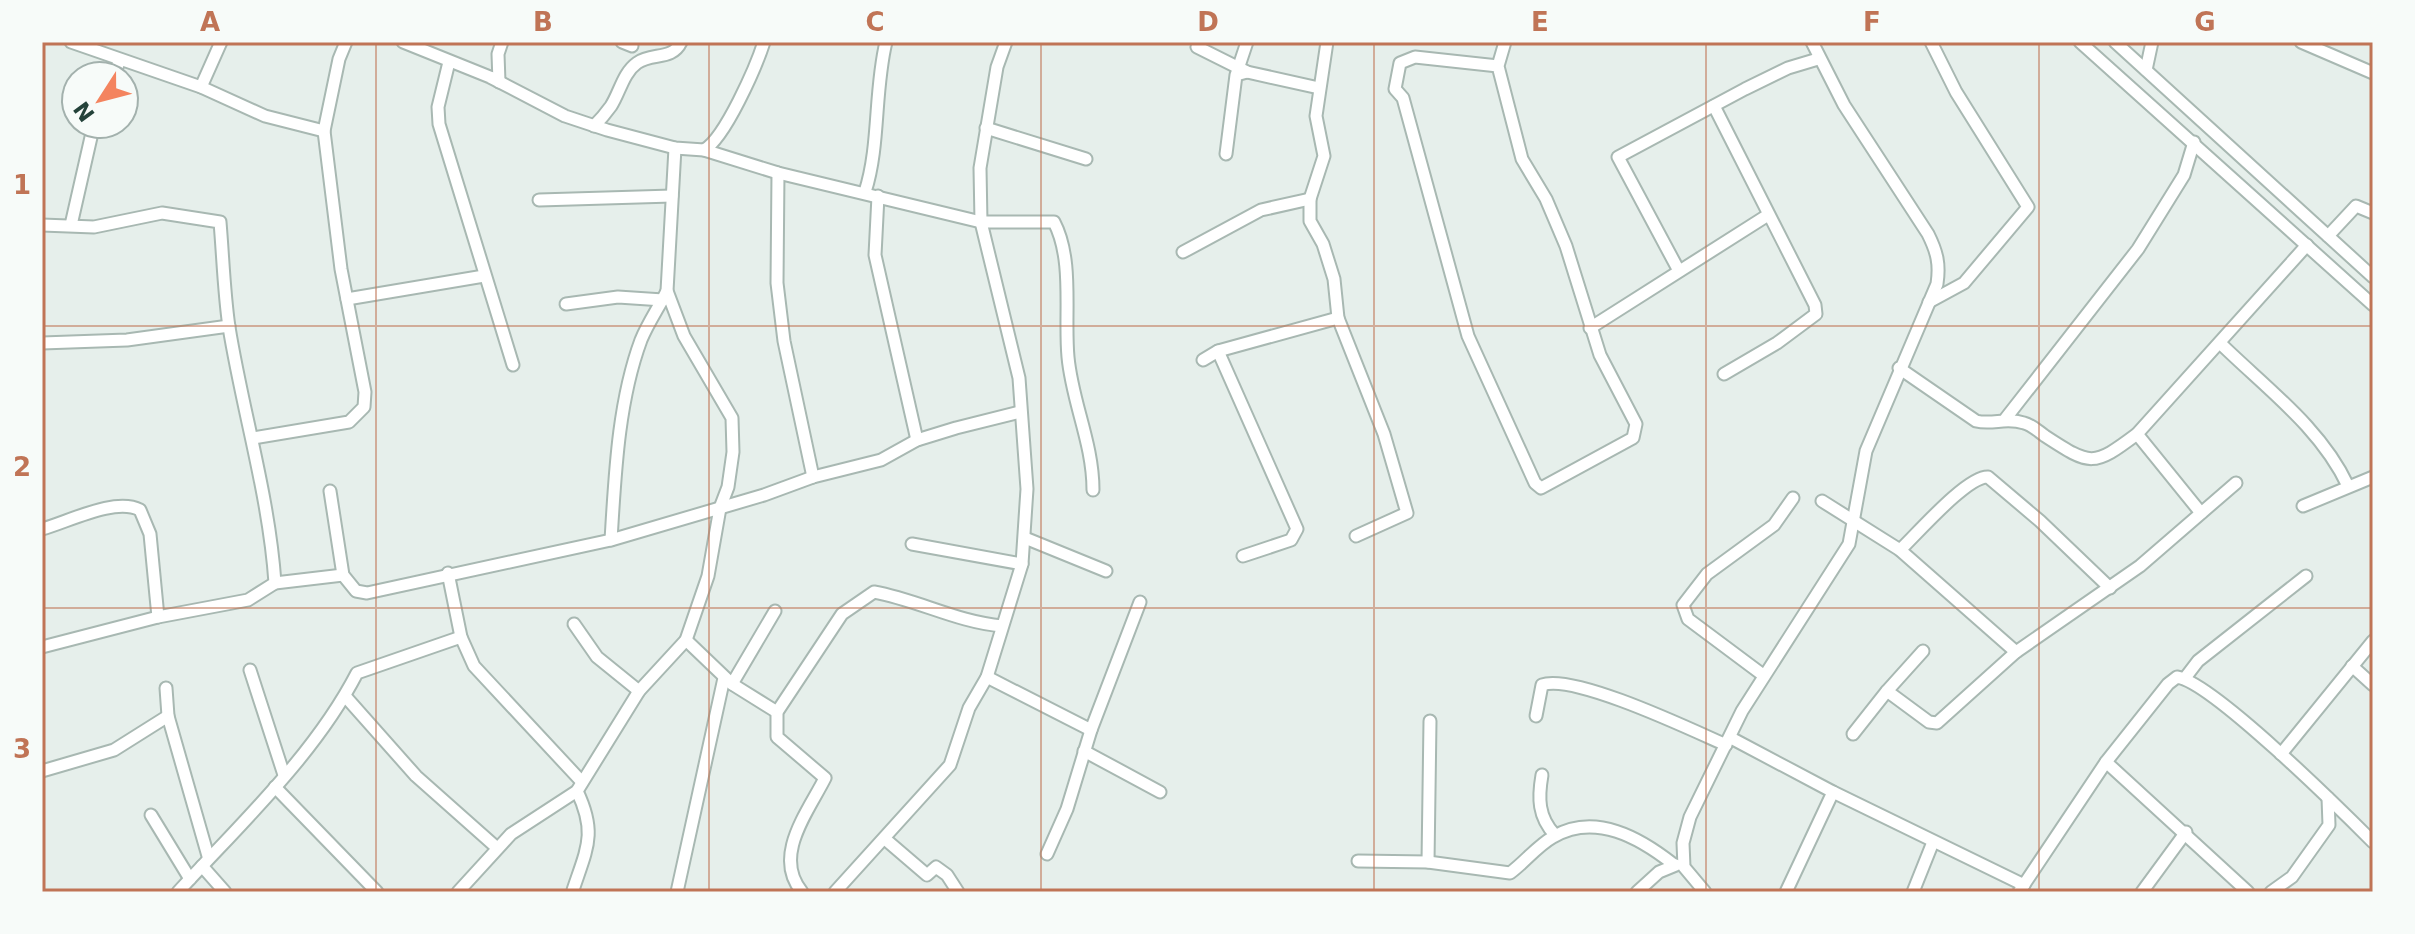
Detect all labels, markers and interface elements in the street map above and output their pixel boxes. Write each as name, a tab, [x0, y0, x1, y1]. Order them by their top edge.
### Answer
text: A	[200, 7, 220, 37]
text: B	[533, 7, 553, 37]
text: C	[865, 7, 885, 37]
text: D	[1197, 7, 1219, 37]
text: E	[1531, 7, 1549, 37]
text: F	[1863, 7, 1881, 37]
text: G	[2194, 7, 2216, 37]
north arrow	[60, 60, 140, 140]
text: N	[69, 97, 100, 126]
text: 1	[13, 170, 31, 200]
text: 2	[13, 452, 31, 482]
text: 3	[13, 734, 31, 764]

